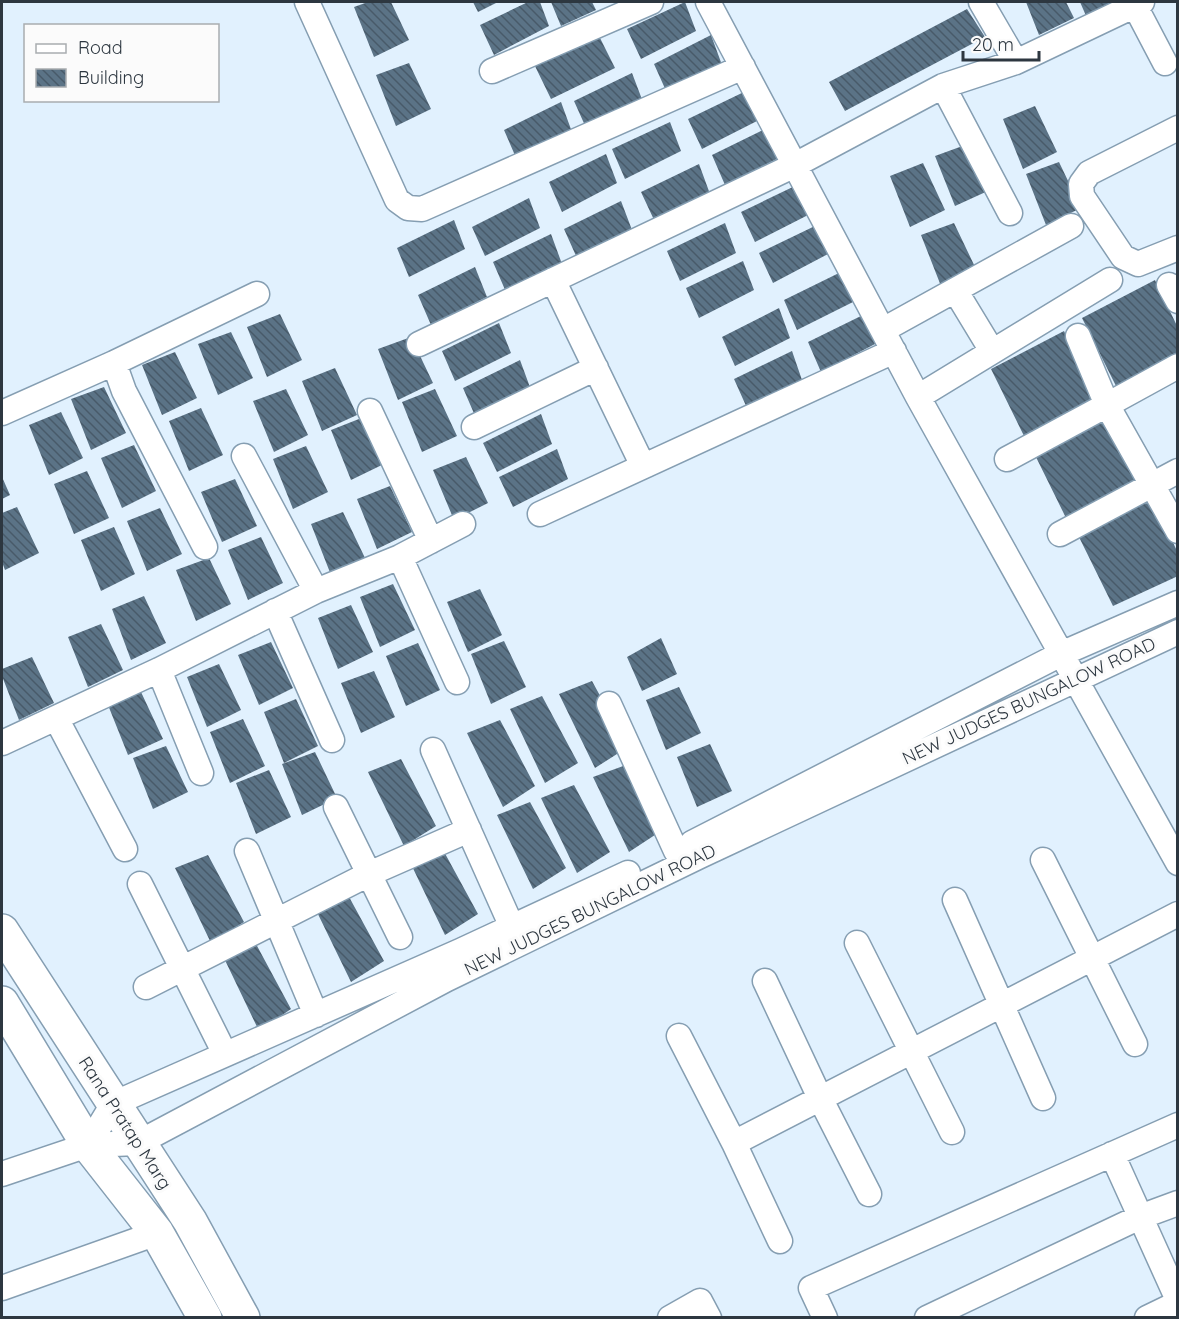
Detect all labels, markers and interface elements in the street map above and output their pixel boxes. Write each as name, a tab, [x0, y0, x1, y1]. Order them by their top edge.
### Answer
legend	[24, 24, 219, 102]
scale bar	[963, 24, 1040, 62]
text: 20 m	[972, 33, 1014, 56]
text: Road	[78, 36, 123, 59]
text: Building	[78, 66, 144, 89]
street label: NEW JUDGES BUNGALOW ROAD	[898, 632, 1159, 769]
street label: NEW JUDGES BUNGALOW ROAD	[460, 839, 719, 981]
street label: Rana Pratap Marg	[74, 1052, 177, 1194]

